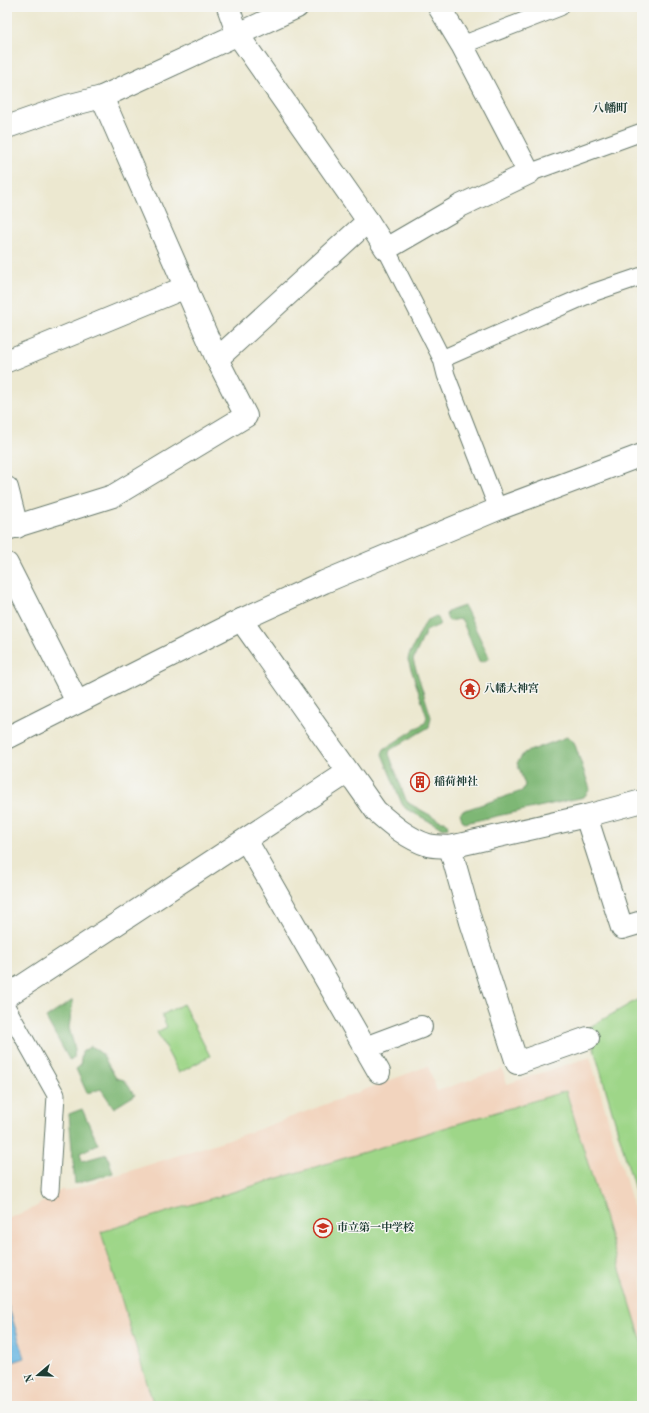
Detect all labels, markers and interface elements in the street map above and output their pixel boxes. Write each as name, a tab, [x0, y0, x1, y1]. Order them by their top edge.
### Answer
district label: 八幡町	[592, 101, 628, 115]
temple icon: 八幡大神宮	[459, 678, 481, 700]
place label: 八幡大神宮	[484, 682, 539, 695]
building icon: 稲荷神社	[409, 771, 431, 793]
place label: 稲荷神社	[434, 775, 478, 788]
school or university icon: 市立第一中学校	[312, 1217, 334, 1239]
place label: 市立第一中学校	[337, 1221, 414, 1234]
north arrow	[18, 1355, 58, 1395]
text: N	[23, 1371, 37, 1384]

